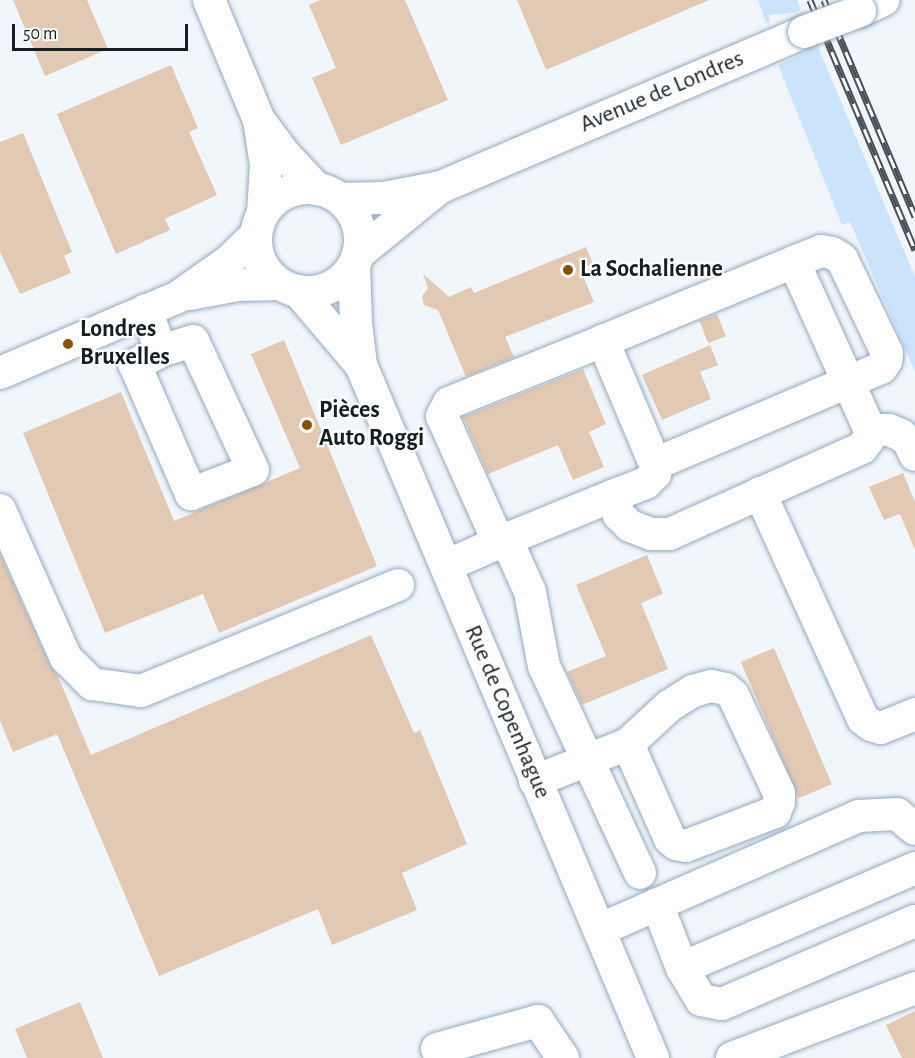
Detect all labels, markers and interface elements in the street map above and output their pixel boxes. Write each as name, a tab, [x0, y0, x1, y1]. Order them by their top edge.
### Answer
scale bar	[15, 12, 190, 50]
text: 50 m	[23, 25, 57, 43]
street label: Avenue de Londres	[576, 45, 748, 139]
place label: La Sochalienne	[580, 256, 723, 284]
marker: La Sochalienne	[561, 263, 575, 277]
place label: Londres Bruxelles	[80, 316, 170, 372]
marker: Londres Bruxelles	[61, 337, 75, 351]
place label: Pièces Auto Roggi	[319, 397, 424, 453]
marker: Pièces Auto Roggi	[300, 418, 314, 432]
street label: Rue de Copenhague	[458, 621, 556, 803]

